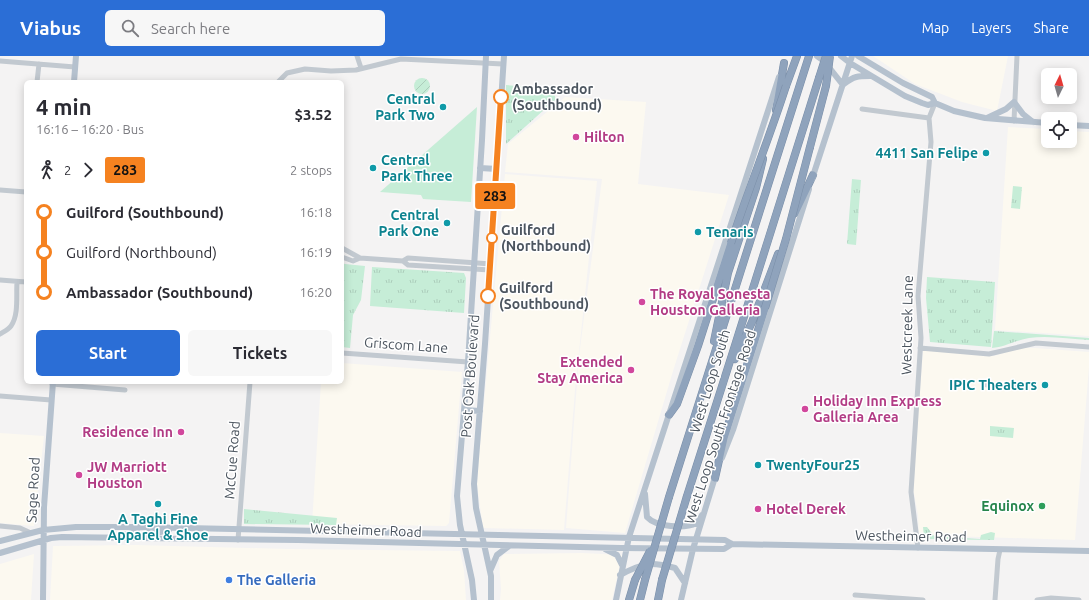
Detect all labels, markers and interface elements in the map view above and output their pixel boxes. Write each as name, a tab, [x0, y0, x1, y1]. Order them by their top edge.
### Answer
search box	[105, 10, 385, 46]
text: Viabus	[20, 17, 81, 39]
icon: search	[119, 17, 141, 39]
text: Search here	[151, 20, 230, 37]
text: Map	[922, 20, 949, 36]
text: Layers	[971, 20, 1011, 36]
text: Share	[1033, 20, 1069, 36]
north arrow	[1041, 68, 1077, 104]
map controls	[1041, 68, 1077, 148]
place label: Ambassador (Southbound)	[512, 81, 602, 113]
marker: Ambassador (Southbound)	[493, 89, 509, 105]
place label: Central Park Two	[375, 91, 435, 123]
text: 4 min	[36, 94, 92, 119]
marker: Central Park Two	[438, 102, 448, 112]
text: $3.52	[294, 106, 332, 123]
button: locate	[1041, 112, 1077, 148]
text: 16:16 – 16:20 · Bus	[36, 122, 144, 136]
place label: Hilton	[584, 129, 625, 145]
marker: Hilton	[571, 132, 581, 142]
place label: 4411 San Felipe	[875, 145, 978, 161]
marker: 4411 San Felipe	[981, 148, 991, 158]
place label: Central Park Three	[381, 152, 453, 184]
icon: walk	[36, 159, 58, 181]
icon: forward	[77, 159, 99, 181]
text: 283	[113, 162, 137, 178]
text: 2	[64, 163, 71, 177]
text: 2 stops	[290, 163, 332, 177]
marker: Central Park Three	[368, 163, 378, 173]
line badge: 283	[472, 183, 518, 209]
text: 283	[483, 188, 507, 204]
text: Guilford (Southbound)	[66, 204, 224, 221]
text: 16:18	[299, 205, 332, 219]
place label: Central Park One	[379, 207, 439, 239]
marker: Central Park One	[442, 218, 452, 228]
place label: Guilford (Northbound)	[501, 222, 591, 254]
place label: Tenaris	[706, 224, 754, 240]
marker: Tenaris	[693, 227, 703, 237]
marker: Guilford (Northbound)	[486, 232, 498, 244]
text: Guilford (Northbound)	[66, 244, 217, 261]
text: 16:19	[299, 245, 332, 259]
street label: Westcreek Lane	[898, 275, 916, 375]
place label: Guilford (Southbound)	[499, 280, 589, 312]
text: Ambassador (Southbound)	[66, 284, 253, 301]
text: 16:20	[299, 285, 332, 299]
place label: The Royal Sonesta Houston Galleria	[650, 286, 770, 318]
marker: Guilford (Southbound)	[480, 288, 496, 304]
marker: The Royal Sonesta Houston Galleria	[637, 297, 647, 307]
street label: Post Oak Boulevard	[458, 314, 482, 438]
street label: West Loop South	[687, 327, 733, 435]
street label: West Loop South Frontage Road	[681, 328, 759, 526]
button: Start	[36, 330, 180, 376]
button: Tickets	[188, 330, 332, 376]
street label: Griscom Lane	[364, 334, 448, 356]
place label: Extended Stay America	[537, 354, 623, 386]
marker: Extended Stay America	[626, 365, 636, 375]
place label: IPIC Theaters	[949, 377, 1037, 393]
marker: IPIC Theaters	[1040, 380, 1050, 390]
place label: Holiday Inn Express Galleria Area	[813, 393, 942, 425]
marker: Holiday Inn Express Galleria Area	[800, 404, 810, 414]
street label: McCue Road	[221, 420, 243, 500]
place label: Residence Inn	[82, 424, 173, 440]
marker: Residence Inn	[176, 427, 186, 437]
street label: Sage Road	[23, 457, 43, 523]
place label: TwentyFour25	[766, 457, 860, 473]
place label: JW Marriott Houston	[87, 459, 167, 491]
marker: TwentyFour25	[753, 460, 763, 470]
marker: JW Marriott Houston	[74, 470, 84, 480]
place label: Equinox	[981, 498, 1034, 514]
marker: A Taghi Fine Apparel & Shoe	[153, 499, 163, 509]
place label: Hotel Derek	[766, 501, 846, 517]
marker: Equinox	[1037, 501, 1047, 511]
marker: Hotel Derek	[753, 504, 763, 514]
place label: A Taghi Fine Apparel & Shoe	[107, 511, 209, 543]
street label: Westheimer Road	[310, 520, 422, 540]
street label: Westheimer Road	[855, 527, 967, 545]
place label: The Galleria	[237, 572, 316, 588]
marker: The Galleria	[224, 575, 234, 585]

